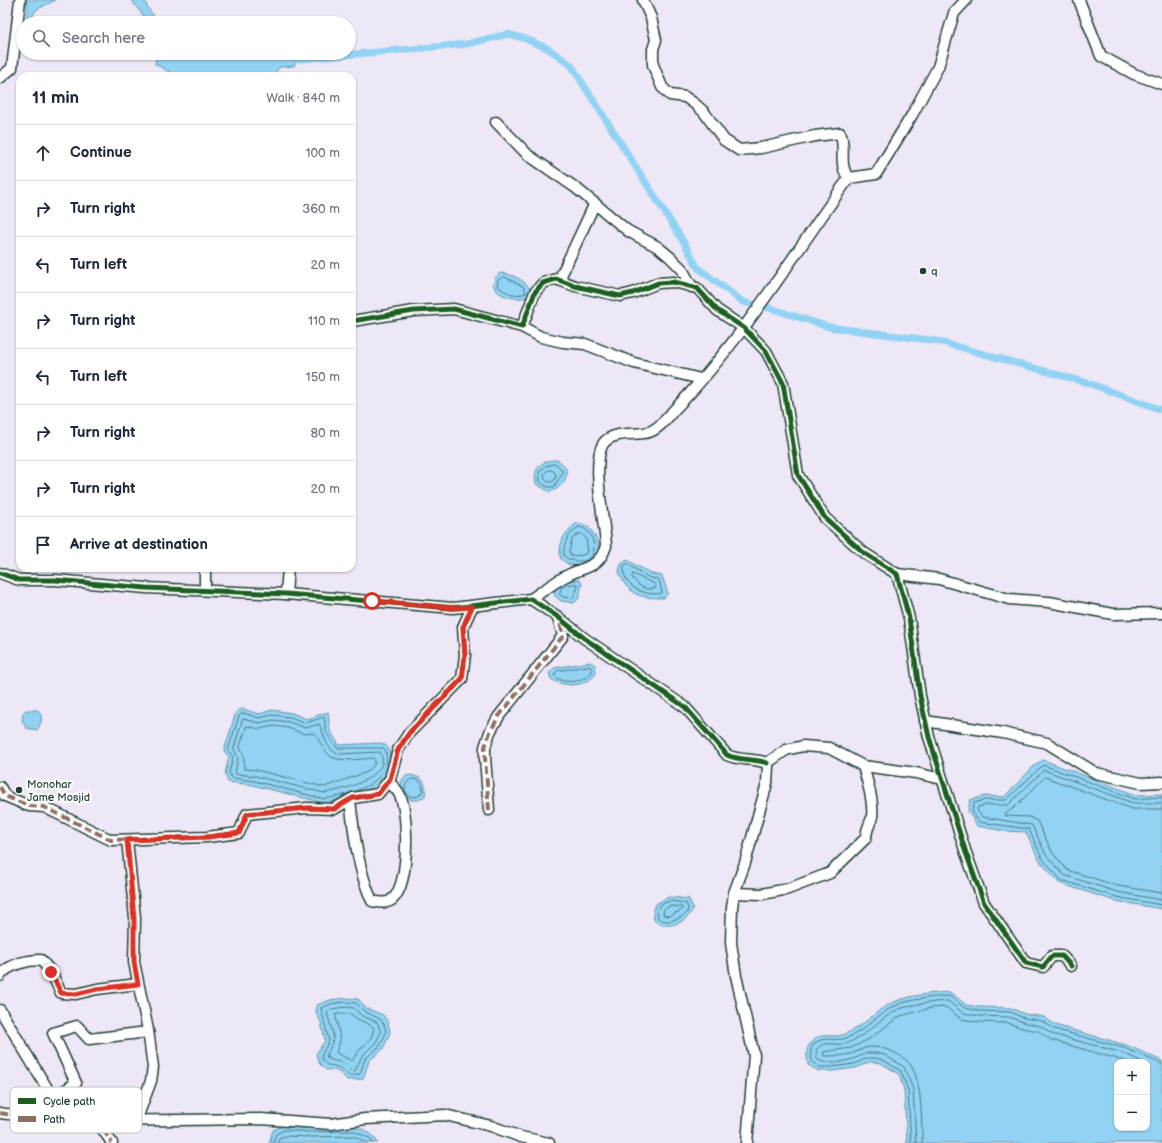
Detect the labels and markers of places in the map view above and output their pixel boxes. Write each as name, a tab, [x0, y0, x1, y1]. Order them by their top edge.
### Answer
place label: q	[931, 265, 937, 278]
marker: q	[918, 266, 928, 276]
place label: Monohar Jame Mosjid	[27, 778, 90, 804]
marker: Monohar Jame Mosjid	[14, 785, 24, 795]

